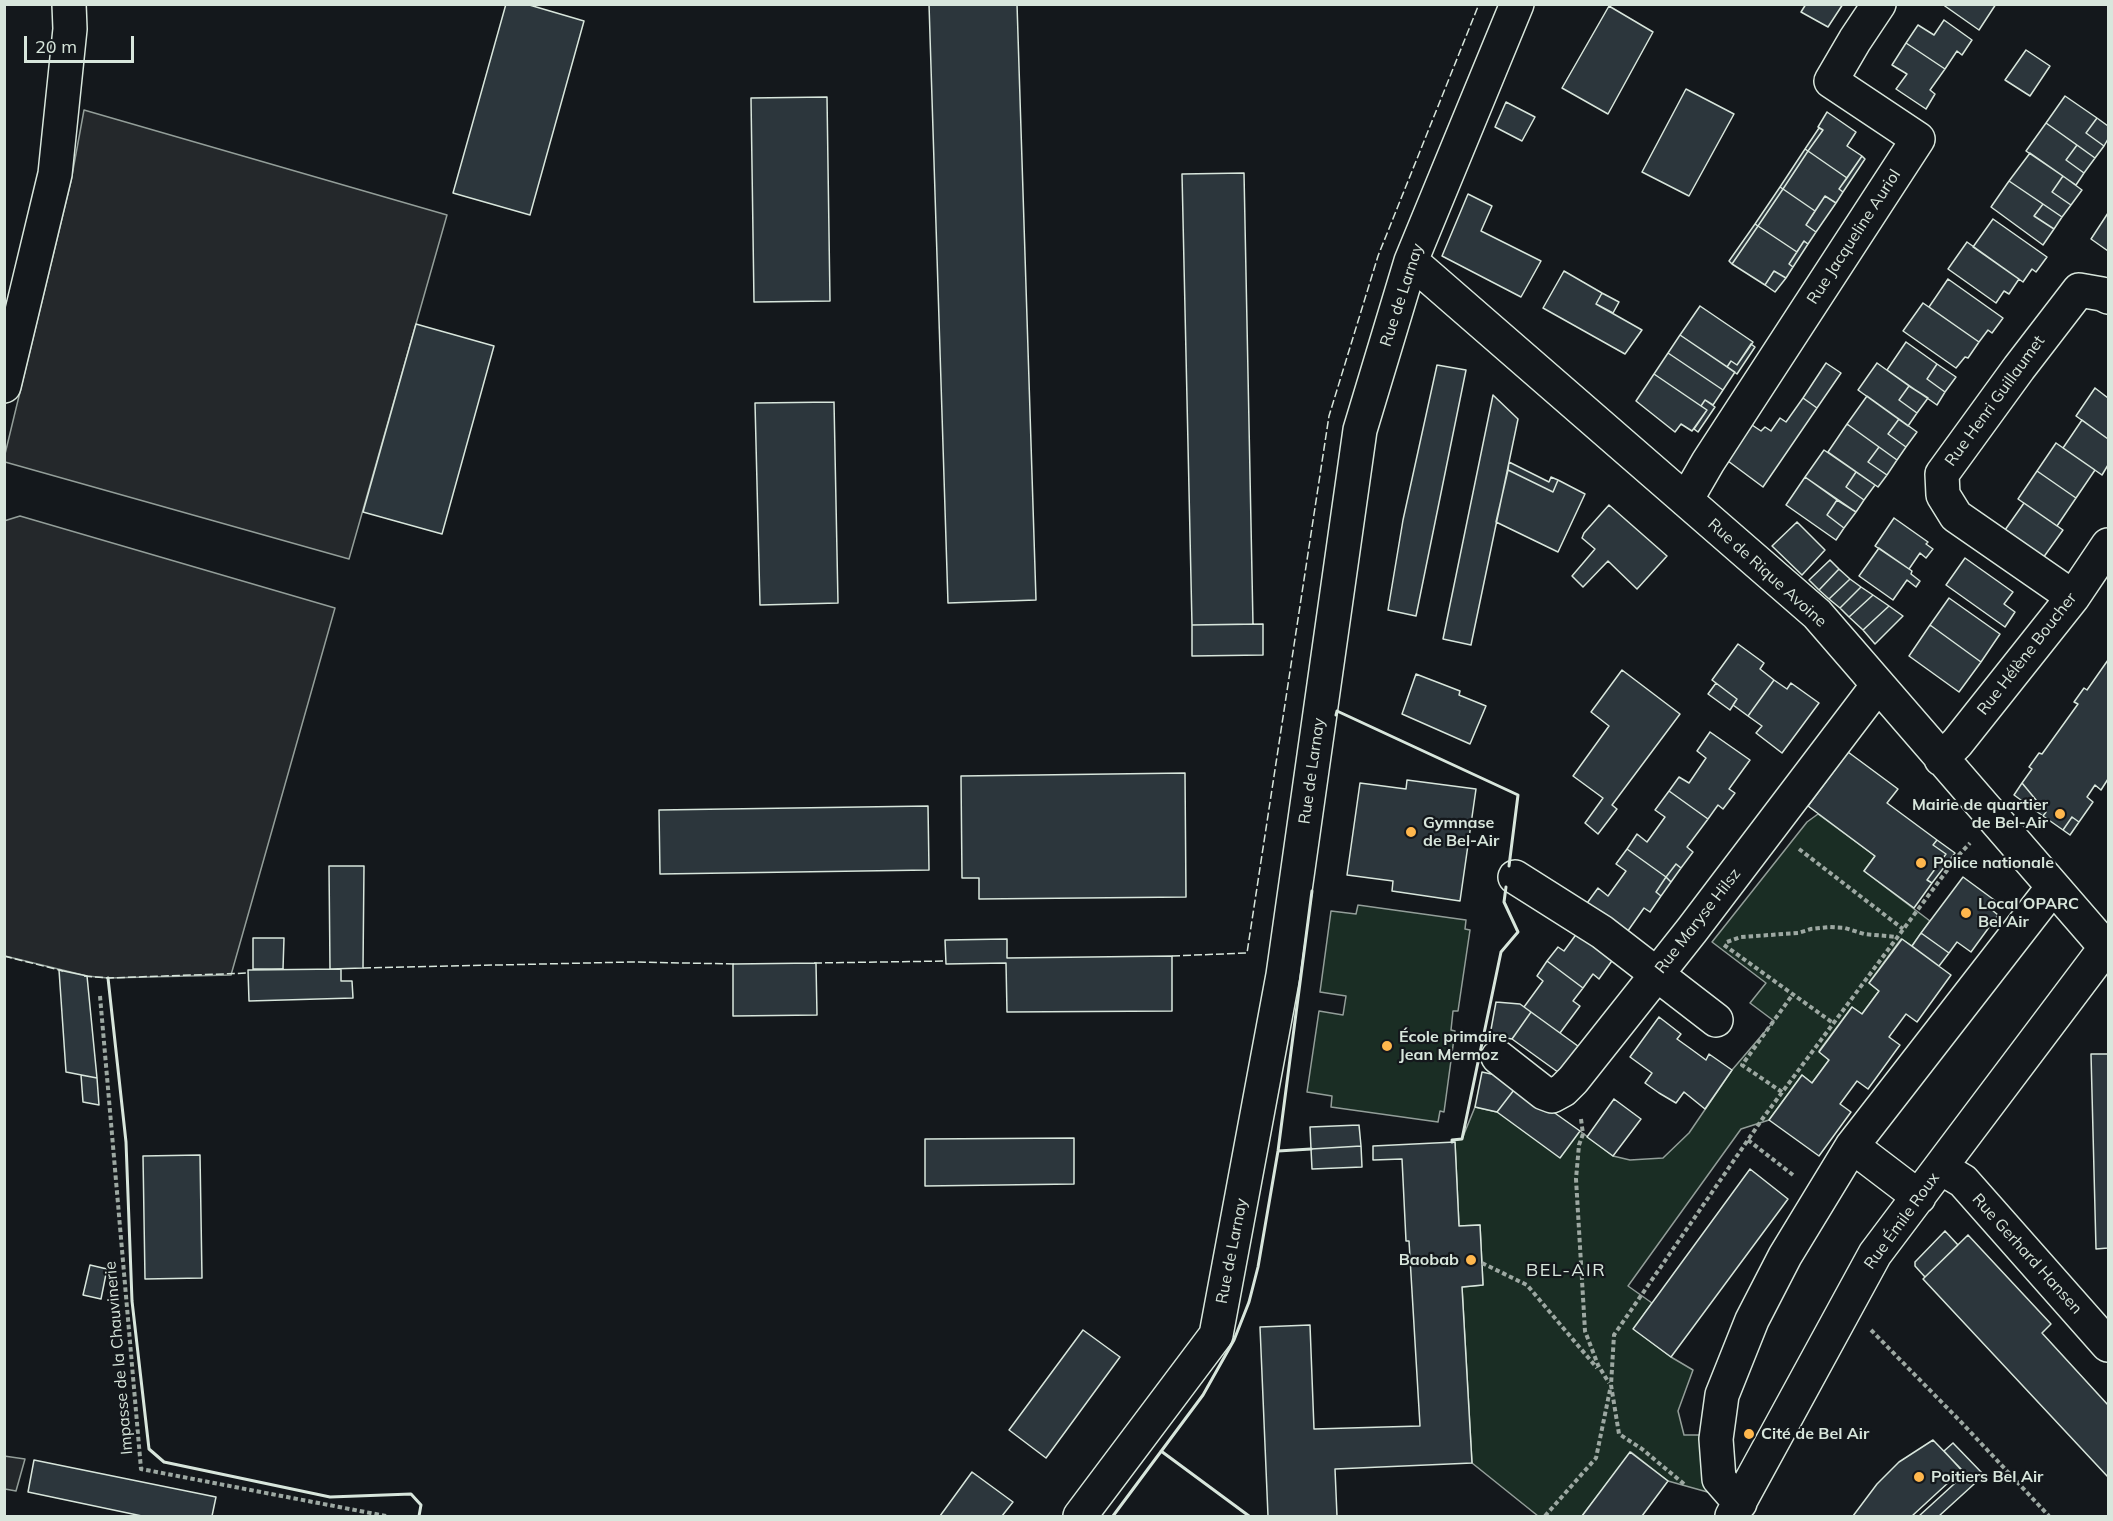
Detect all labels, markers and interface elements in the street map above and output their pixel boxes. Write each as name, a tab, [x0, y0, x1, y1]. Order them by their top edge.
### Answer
scale bar	[27, 24, 136, 62]
text: 20 m	[35, 35, 77, 58]
street label: Rue Jacqueline Auriol	[1803, 166, 1905, 308]
street label: Rue de Larnay	[1376, 241, 1428, 349]
street label: Rue Henri Guillaumet	[1941, 332, 2049, 470]
street label: Rue de Rique Avoine	[1704, 515, 1830, 631]
street label: Rue Hélène Boucher	[1973, 589, 2081, 719]
street label: Rue de Larnay	[1295, 717, 1329, 825]
place label: Mairie de quartier de Bel-Air	[1912, 795, 2048, 833]
marker: Mairie de quartier de Bel-Air	[2053, 807, 2067, 821]
place label: Gymnase de Bel-Air	[1423, 813, 1499, 851]
marker: Gymnase de Bel-Air	[1404, 825, 1418, 839]
place label: Police nationale	[1933, 853, 2054, 873]
marker: Police nationale	[1914, 856, 1928, 870]
street label: Rue Maryse Hilsz	[1651, 865, 1745, 977]
place label: Local OPARC Bel Air	[1978, 894, 2079, 932]
marker: Local OPARC Bel Air	[1959, 906, 1973, 920]
place label: École primaire Jean Mermoz	[1399, 1027, 1507, 1065]
marker: École primaire Jean Mermoz	[1380, 1039, 1394, 1053]
street label: Rue Émile Roux	[1860, 1169, 1944, 1273]
street label: Rue Gerhard Hansen	[1968, 1190, 2086, 1318]
street label: Rue de Larnay	[1212, 1197, 1252, 1305]
place label: Baobab	[1399, 1250, 1459, 1270]
marker: Baobab	[1464, 1253, 1478, 1267]
district label: BEL-AIR	[1526, 1260, 1606, 1282]
street label: Impasse de la Chauvinerie	[101, 1261, 137, 1455]
place label: Cité de Bel Air	[1761, 1424, 1869, 1444]
marker: Cité de Bel Air	[1742, 1427, 1756, 1441]
place label: Poitiers Bel Air	[1931, 1467, 2043, 1487]
marker: Poitiers Bel Air	[1912, 1470, 1926, 1484]

